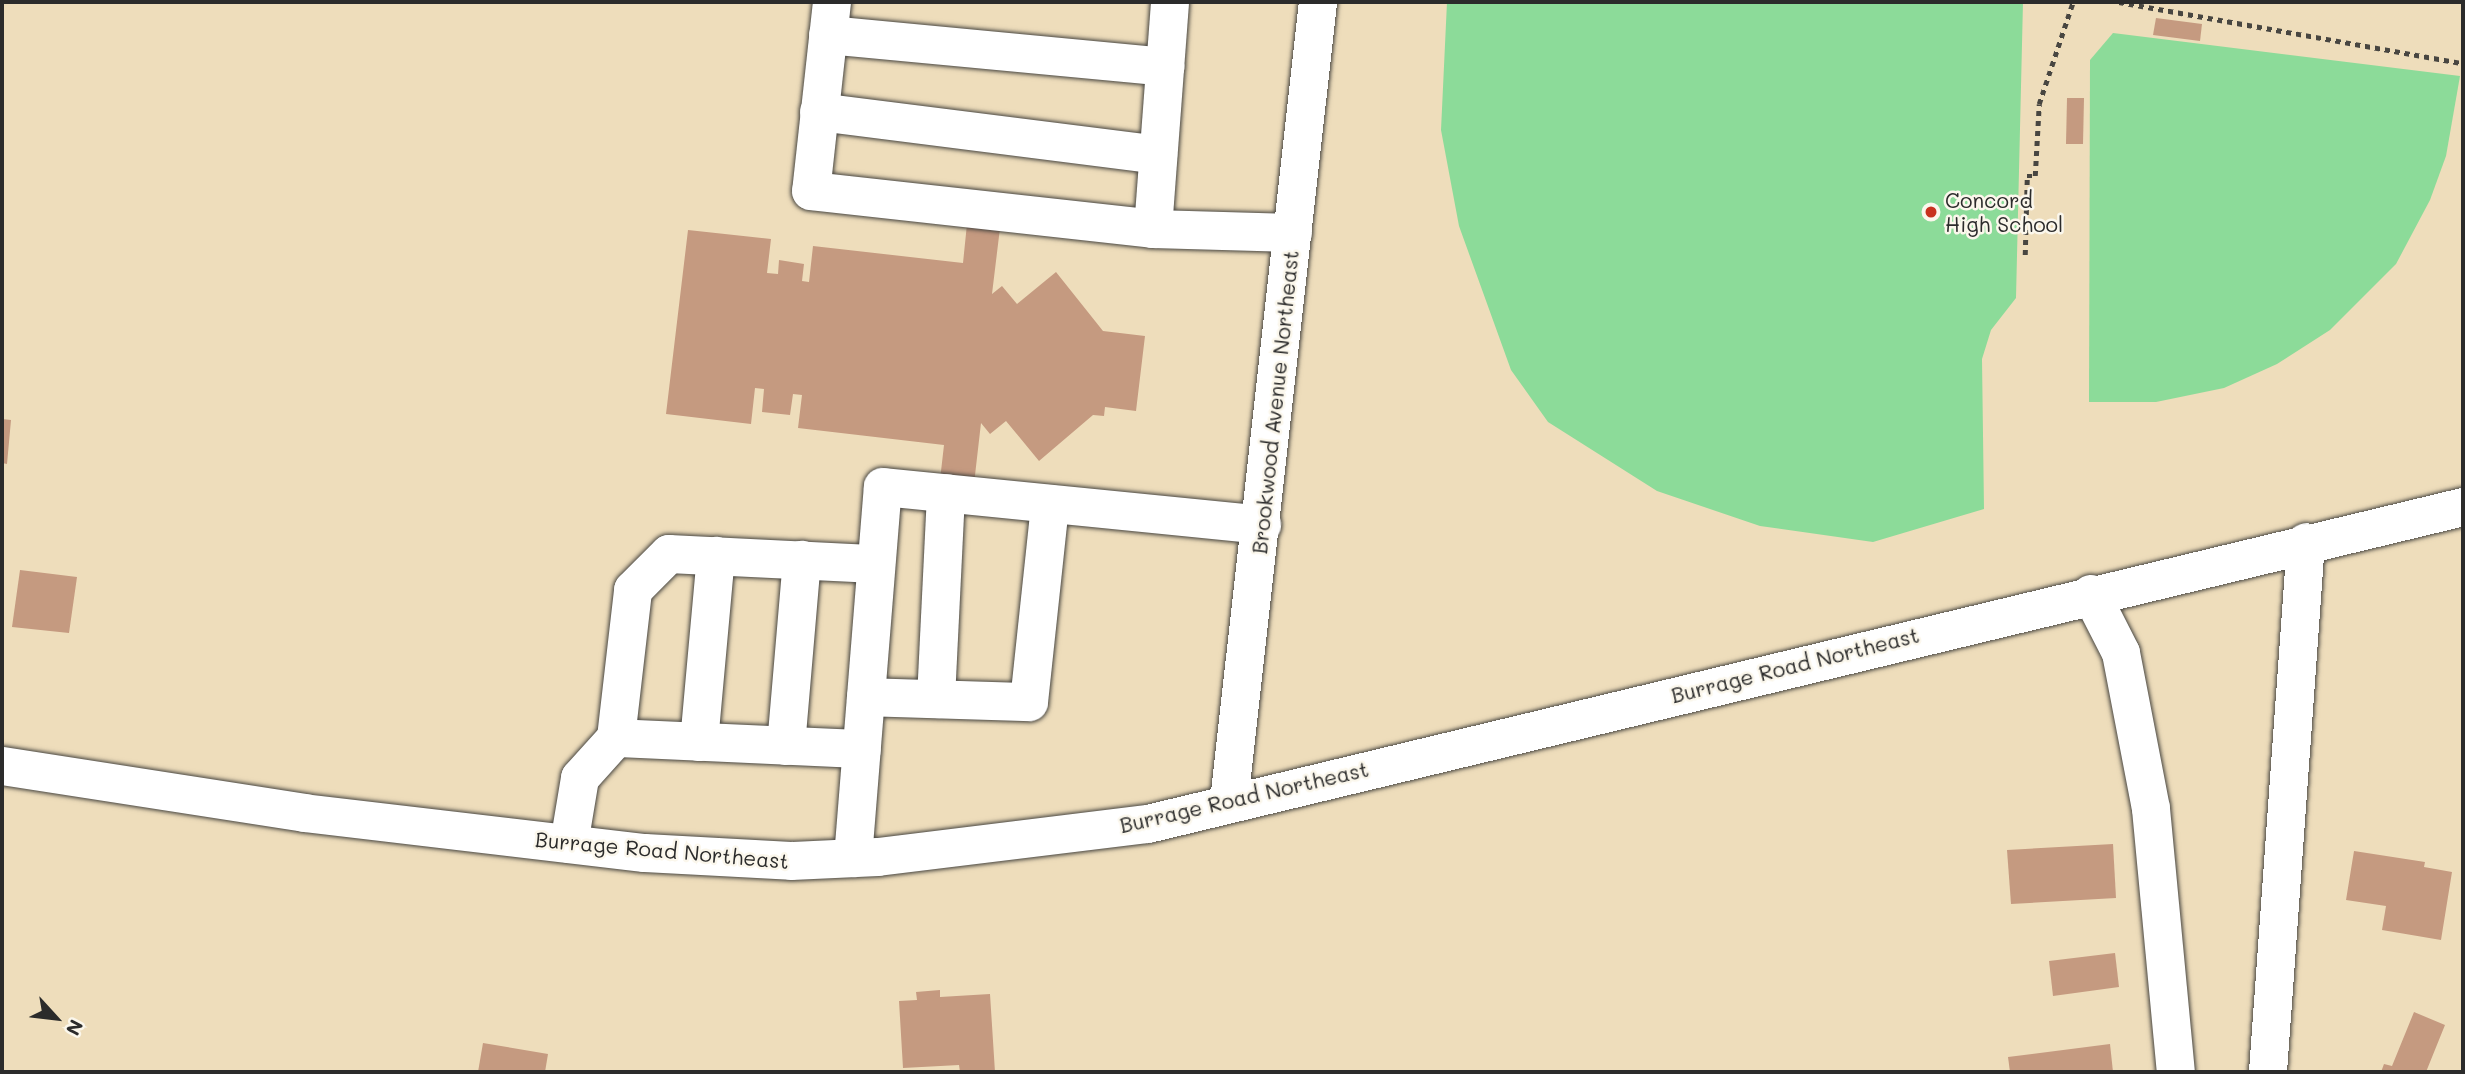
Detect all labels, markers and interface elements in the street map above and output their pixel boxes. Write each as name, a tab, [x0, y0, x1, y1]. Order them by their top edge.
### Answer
place label: Concord High School	[1945, 187, 2063, 237]
marker: Concord High School	[1923, 204, 1939, 220]
street label: Brookwood Avenue Northeast	[1247, 249, 1303, 555]
street label: Burrage Road Northeast	[1668, 622, 1922, 708]
street label: Burrage Road Northeast	[1117, 756, 1371, 838]
street label: Burrage Road Northeast	[534, 826, 790, 874]
north arrow	[21, 983, 91, 1053]
text: N	[61, 1016, 90, 1040]

